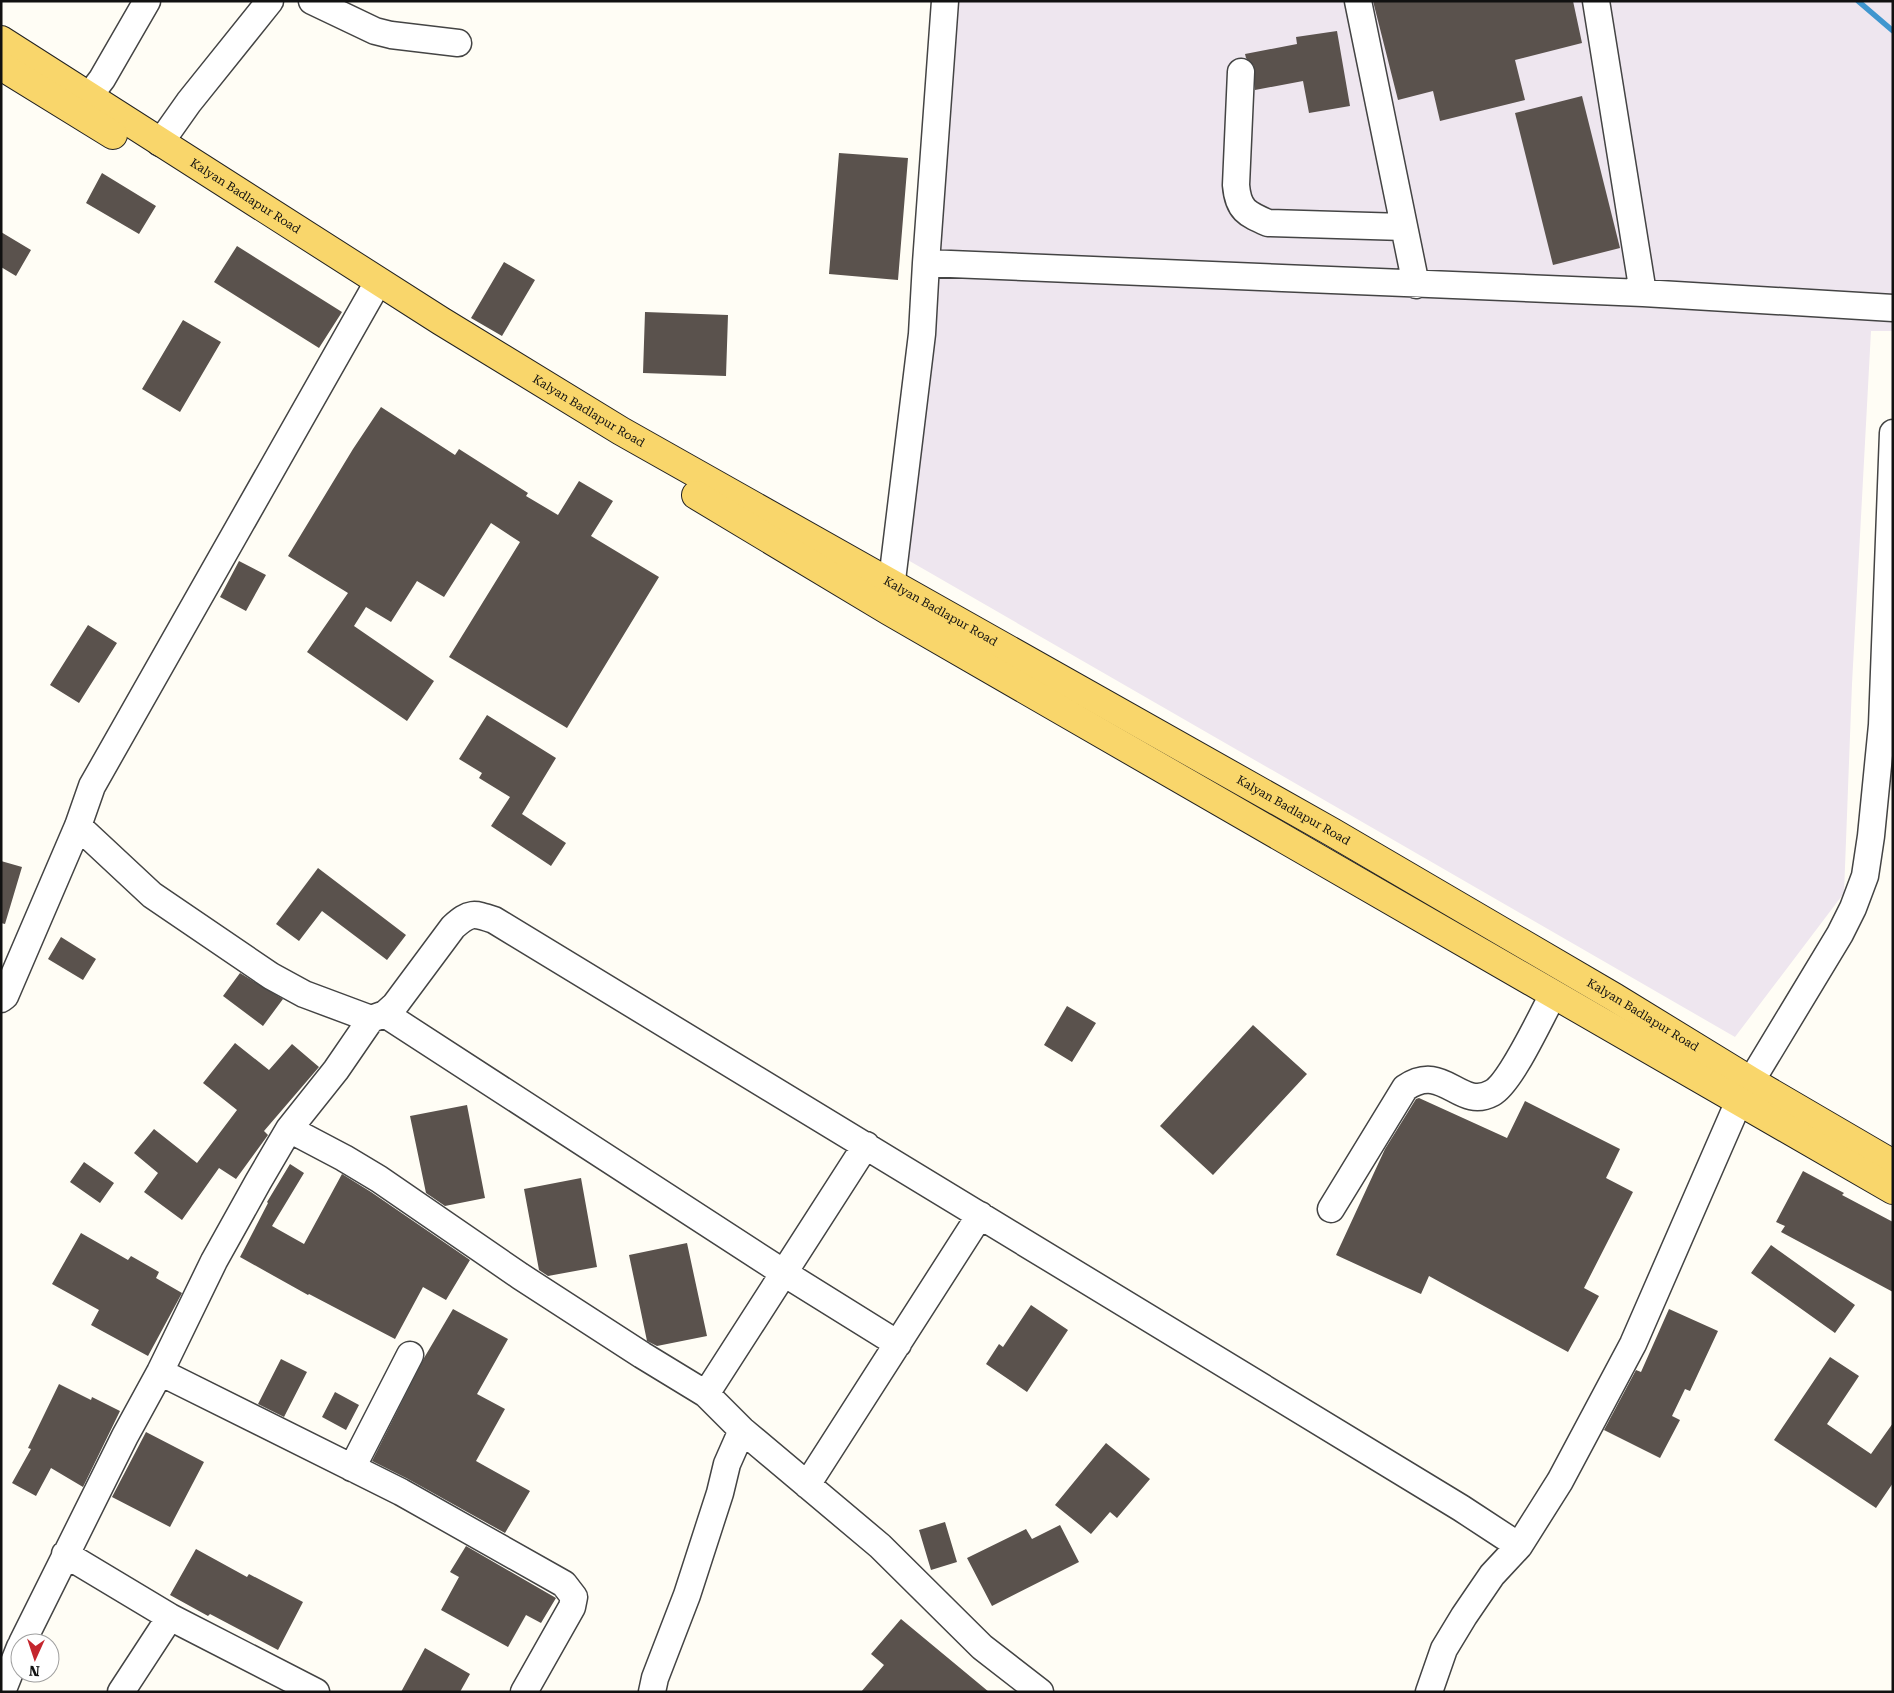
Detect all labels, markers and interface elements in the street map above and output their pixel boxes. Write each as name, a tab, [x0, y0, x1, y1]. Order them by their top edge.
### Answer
street label: Kalyan Badlapur Road	[188, 156, 303, 237]
street label: Kalyan Badlapur Road	[530, 372, 647, 450]
street label: Kalyan Badlapur Road	[881, 574, 1000, 649]
street label: Kalyan Badlapur Road	[1234, 773, 1353, 848]
street label: Kalyan Badlapur Road	[1584, 976, 1701, 1054]
north arrow	[10, 1633, 60, 1683]
text: N	[28, 1663, 40, 1679]

